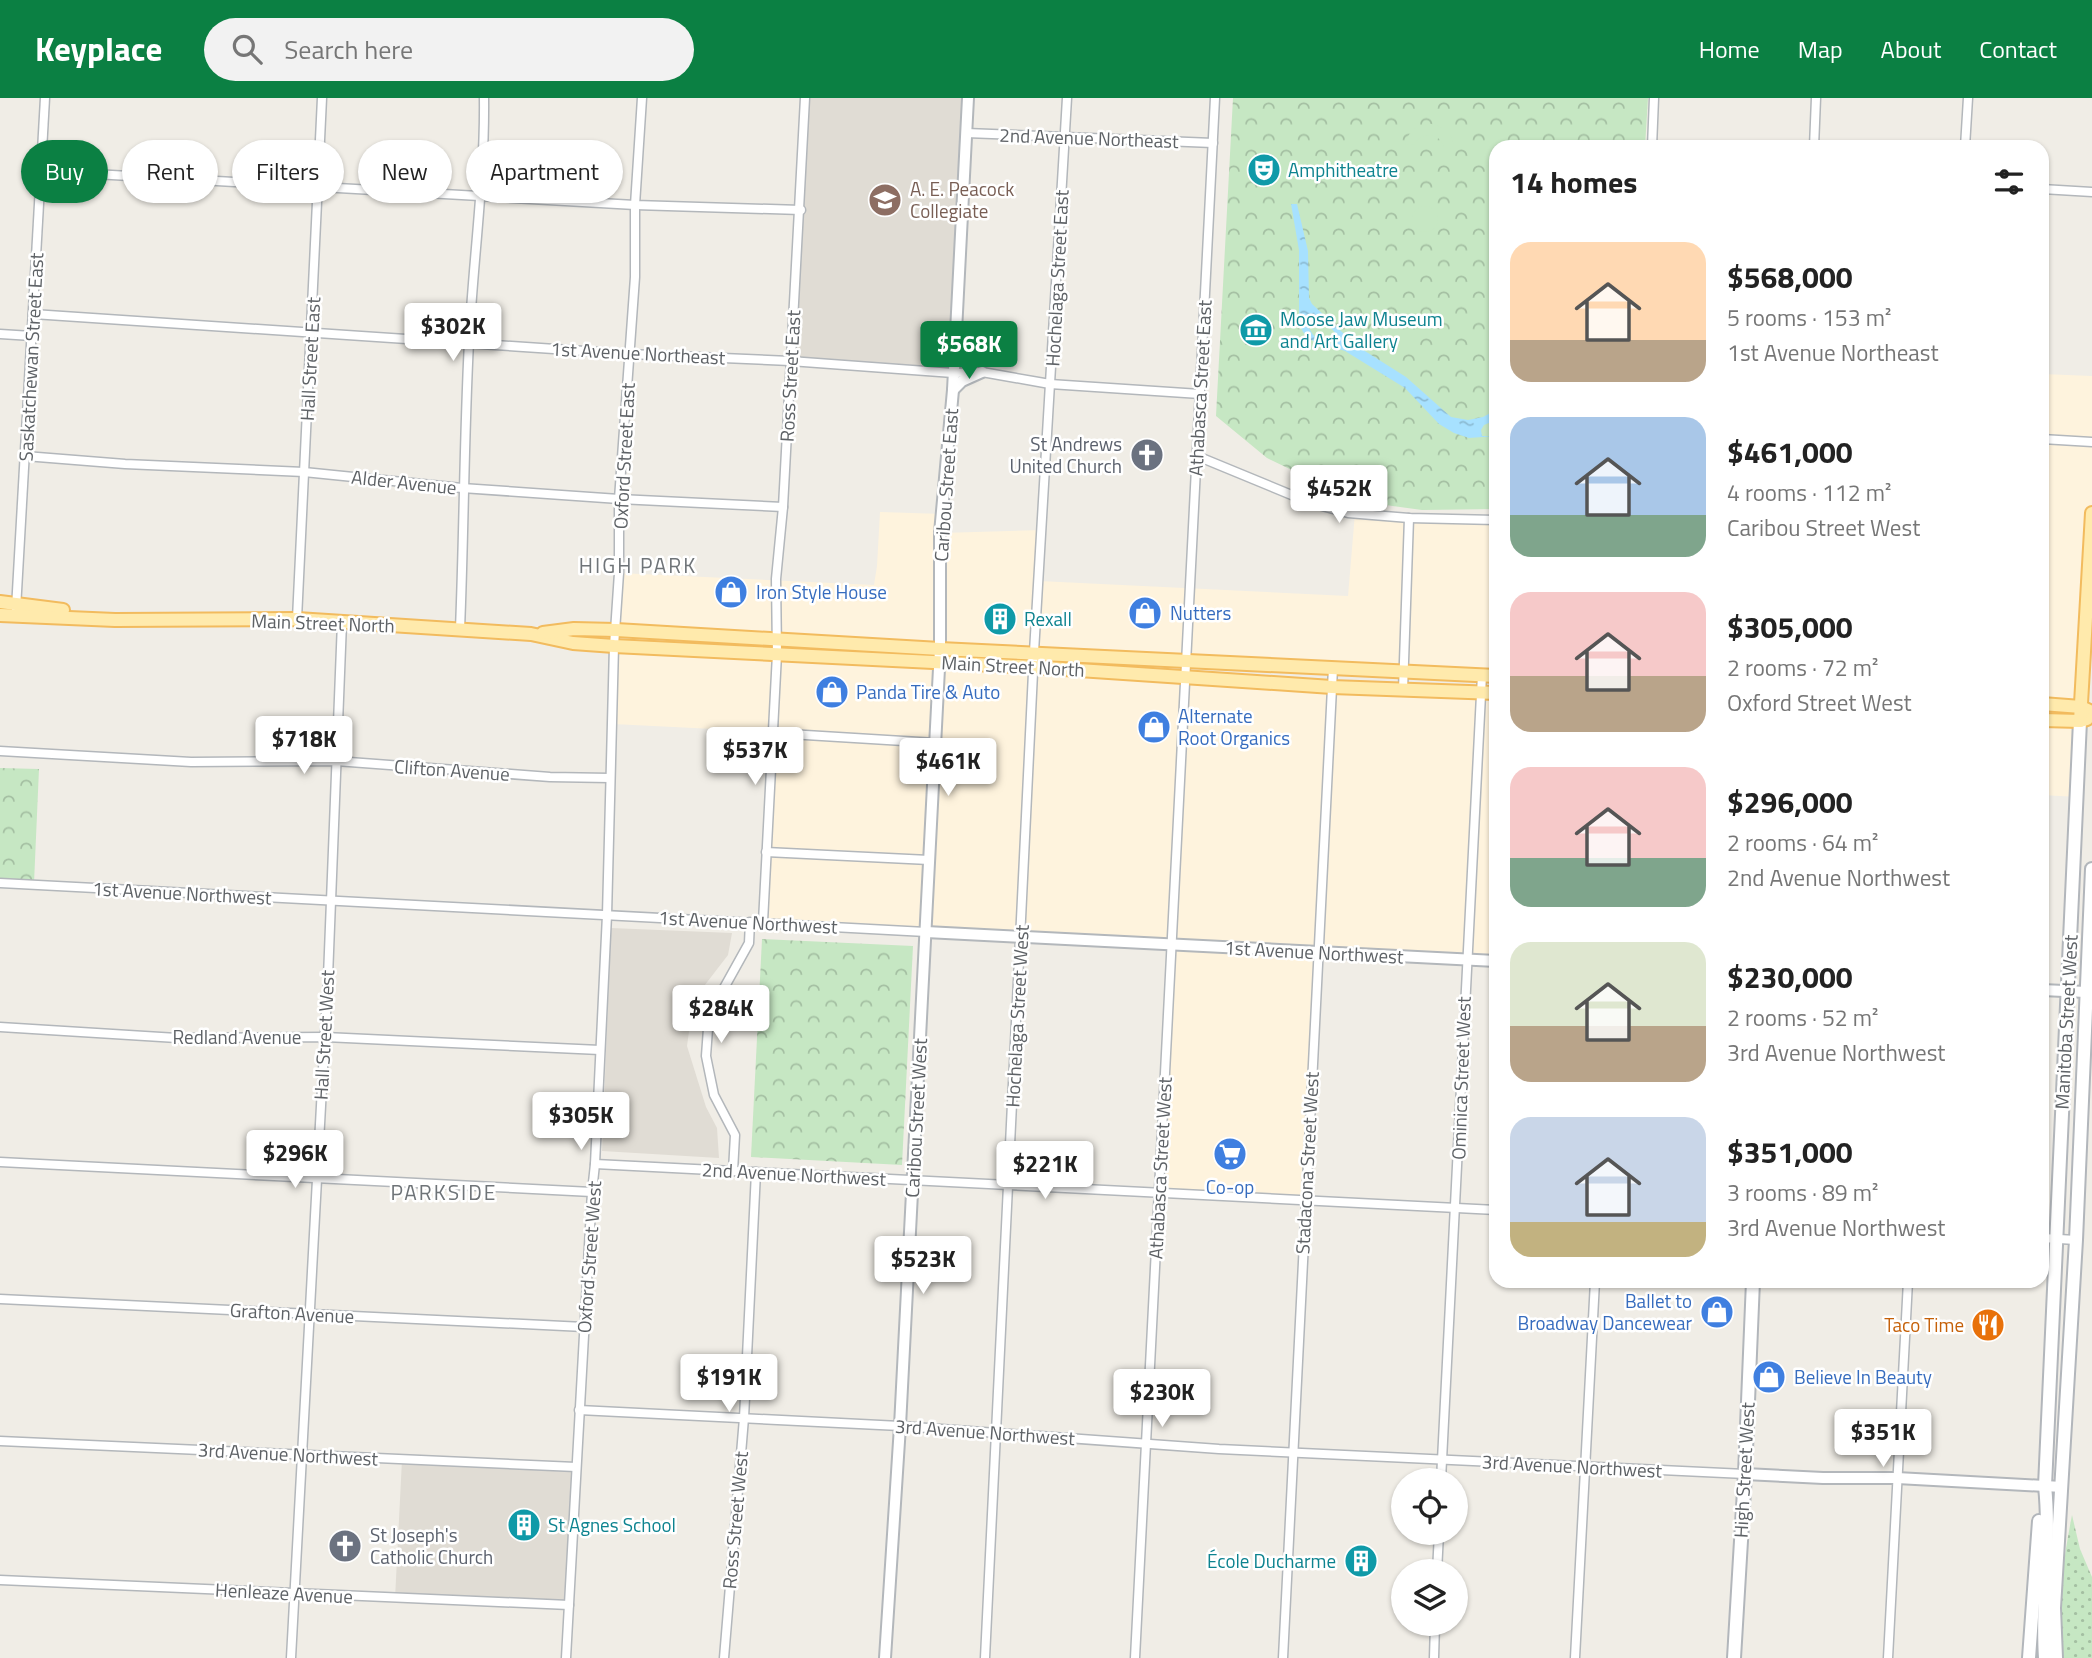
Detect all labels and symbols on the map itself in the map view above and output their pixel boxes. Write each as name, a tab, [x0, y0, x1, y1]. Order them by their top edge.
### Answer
street label: 2nd Avenue Northeast	[999, 120, 1180, 155]
theatre icon: Amphitheatre	[1245, 151, 1283, 189]
place label: Amphitheatre	[1288, 155, 1398, 184]
place label: A. E. Peacock Collegiate	[910, 174, 1014, 225]
school or university icon: A. E. Peacock Collegiate	[866, 181, 904, 219]
street label: Hochelaga Street East	[1037, 189, 1076, 367]
street label: Saskatchewan Street East	[11, 252, 50, 462]
street label: Hall Street East	[292, 296, 327, 422]
street label: Athabasca Street East	[1180, 299, 1219, 477]
pin: $302K	[404, 303, 502, 363]
place label: Moose Jaw Museum and Art Gallery	[1280, 304, 1443, 355]
street label: Ross Street East	[772, 309, 807, 443]
museum icon: Moose Jaw Museum and Art Gallery	[1237, 311, 1275, 349]
pin: $568K	[920, 322, 1018, 381]
street label: 1st Avenue Northeast	[550, 333, 726, 372]
street label: Oxford Street East	[605, 382, 642, 530]
street label: Caribou Street East	[926, 407, 965, 563]
place label: St Andrews United Church	[1009, 429, 1122, 480]
church icon: St Andrews United Church	[1128, 436, 1166, 474]
street label: Alder Avenue	[350, 462, 458, 501]
pin: $452K	[1290, 466, 1388, 525]
district label: HIGH PARK	[579, 549, 697, 581]
shop icon: Iron Style House	[712, 573, 750, 611]
place label: Iron Style House	[756, 577, 887, 606]
shop icon: Nutters	[1126, 594, 1164, 632]
place label: Nutters	[1170, 598, 1231, 627]
building icon: Rexall	[981, 600, 1019, 638]
place label: Rexall	[1024, 604, 1072, 633]
street label: Main Street North	[251, 606, 395, 639]
street label: Main Street North	[941, 647, 1085, 684]
shop icon: Panda Tire & Auto	[813, 673, 851, 711]
place label: Panda Tire & Auto	[856, 677, 1000, 706]
place label: Alternate Root Organics	[1178, 701, 1290, 752]
shop icon: Alternate Root Organics	[1135, 708, 1173, 746]
pin: $718K	[255, 716, 353, 776]
pin: $537K	[706, 728, 804, 787]
pin: $461K	[899, 738, 997, 798]
street label: Clifton Avenue	[393, 751, 511, 788]
street label: 1st Avenue Northwest	[92, 873, 273, 912]
street label: 1st Avenue Northwest	[658, 902, 839, 941]
street label: Hochelaga Street West	[997, 924, 1036, 1108]
street label: 1st Avenue Northwest	[1224, 932, 1405, 971]
street label: Manitoba Street West	[2046, 934, 2085, 1110]
street label: Hall Street West	[306, 969, 341, 1101]
pin: $284K	[672, 986, 770, 1045]
street label: Ominica Street West	[1443, 995, 1478, 1160]
street label: Redland Avenue	[173, 1022, 301, 1051]
street label: Caribou Street West	[897, 1037, 934, 1198]
street label: Stadacona Street West	[1287, 1071, 1326, 1255]
street label: Athabasca Street West	[1140, 1076, 1179, 1260]
pin: $305K	[532, 1093, 630, 1152]
pin: $296K	[246, 1130, 344, 1190]
supermarket icon: Co-op	[1211, 1135, 1249, 1173]
pin: $221K	[996, 1142, 1094, 1201]
street label: 2nd Avenue Northwest	[701, 1154, 887, 1193]
place label: Co-op	[1206, 1172, 1254, 1201]
district label: PARKSIDE	[391, 1176, 497, 1208]
street label: Oxford Street West	[569, 1180, 608, 1334]
pin: $523K	[874, 1236, 972, 1296]
place label: Ballet to Broadway Dancewear	[1517, 1286, 1692, 1337]
shop icon: Ballet to Broadway Dancewear	[1698, 1293, 1736, 1331]
street label: Grafton Avenue	[229, 1295, 355, 1330]
restaurant icon: Taco Time	[1969, 1306, 2007, 1344]
place label: Taco Time	[1884, 1310, 1964, 1339]
pin: $191K	[680, 1354, 778, 1414]
shop icon: Believe In Beauty	[1750, 1358, 1788, 1396]
place label: Believe In Beauty	[1794, 1362, 1932, 1391]
pin: $230K	[1113, 1370, 1211, 1429]
street label: High Street West	[1725, 1401, 1762, 1539]
pin: $351K	[1834, 1410, 1932, 1469]
street label: 3rd Avenue Northwest	[894, 1411, 1076, 1452]
street label: 3rd Avenue Northwest	[197, 1434, 379, 1473]
street label: 3rd Avenue Northwest	[1481, 1446, 1663, 1485]
street label: Ross Street West	[714, 1450, 755, 1590]
building icon: St Agnes School	[505, 1506, 543, 1544]
place label: St Agnes School	[548, 1510, 676, 1539]
place label: St Joseph's Catholic Church	[370, 1520, 493, 1571]
church icon: St Joseph's Catholic Church	[326, 1527, 364, 1565]
building icon: École Ducharme	[1342, 1542, 1380, 1580]
place label: École Ducharme	[1207, 1546, 1336, 1575]
street label: Henleaze Avenue	[214, 1574, 354, 1611]

